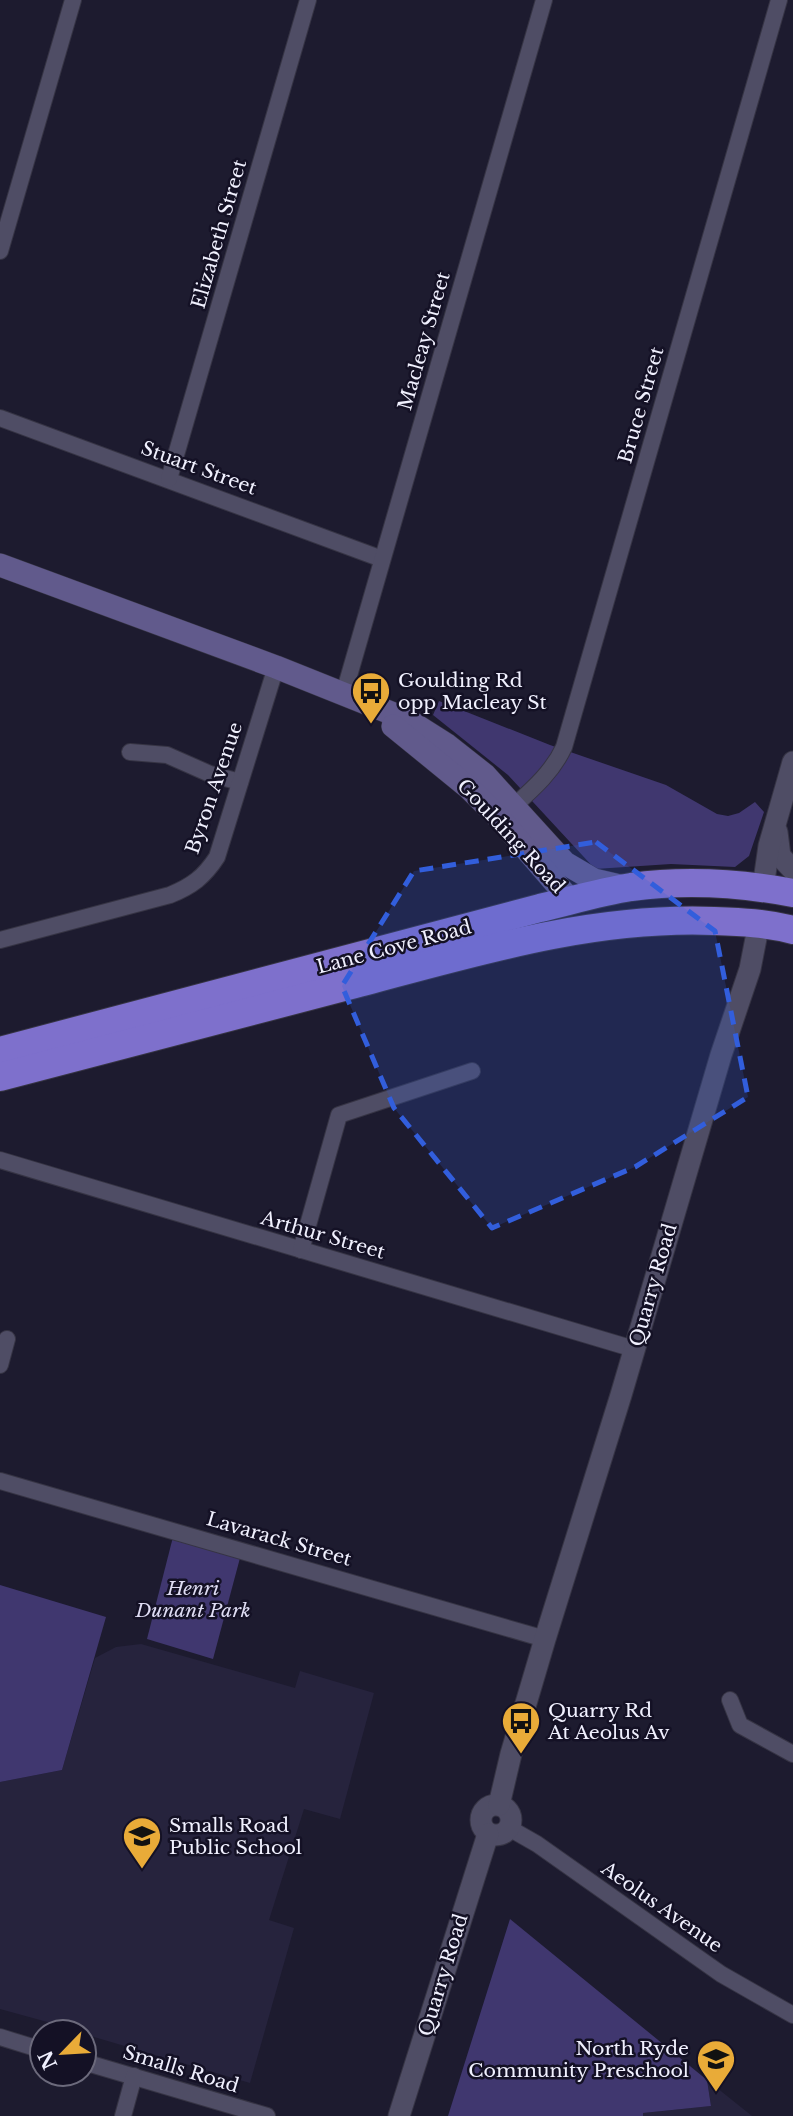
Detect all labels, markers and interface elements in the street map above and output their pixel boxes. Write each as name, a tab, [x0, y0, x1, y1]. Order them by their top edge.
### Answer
street label: Elizabeth Street	[187, 156, 251, 311]
street label: Macleay Street	[393, 268, 455, 413]
street label: Bruce Street	[613, 343, 669, 466]
street label: Stuart Street	[138, 436, 261, 500]
place label: Goulding Rd opp Macleay St	[398, 669, 547, 714]
bus stop icon: Goulding Rd opp Macleay St	[350, 670, 392, 725]
street label: Byron Avenue	[181, 719, 247, 857]
street label: Goulding Road	[452, 774, 570, 898]
street label: Lane Cove Road	[314, 915, 474, 979]
street label: Arthur Street	[257, 1206, 388, 1264]
street label: Quarry Road	[624, 1221, 682, 1349]
street label: Lavarack Street	[204, 1507, 355, 1571]
park label: Henri Dunant Park	[134, 1577, 251, 1622]
place label: Quarry Rd At Aeolus Av	[547, 1699, 670, 1744]
bus stop icon: Quarry Rd At Aeolus Av	[500, 1700, 542, 1755]
place label: Smalls Road Public School	[169, 1814, 302, 1859]
school or university icon: Smalls Road Public School	[121, 1815, 163, 1870]
street label: Aeolus Avenue	[596, 1856, 727, 1957]
street label: Quarry Road	[413, 1911, 473, 2039]
north arrow	[28, 2018, 98, 2088]
place label: North Ryde Community Preschool	[468, 2037, 689, 2082]
school or university icon: North Ryde Community Preschool	[695, 2038, 737, 2093]
street label: Smalls Road	[120, 2040, 242, 2098]
text: N	[34, 2047, 62, 2073]

